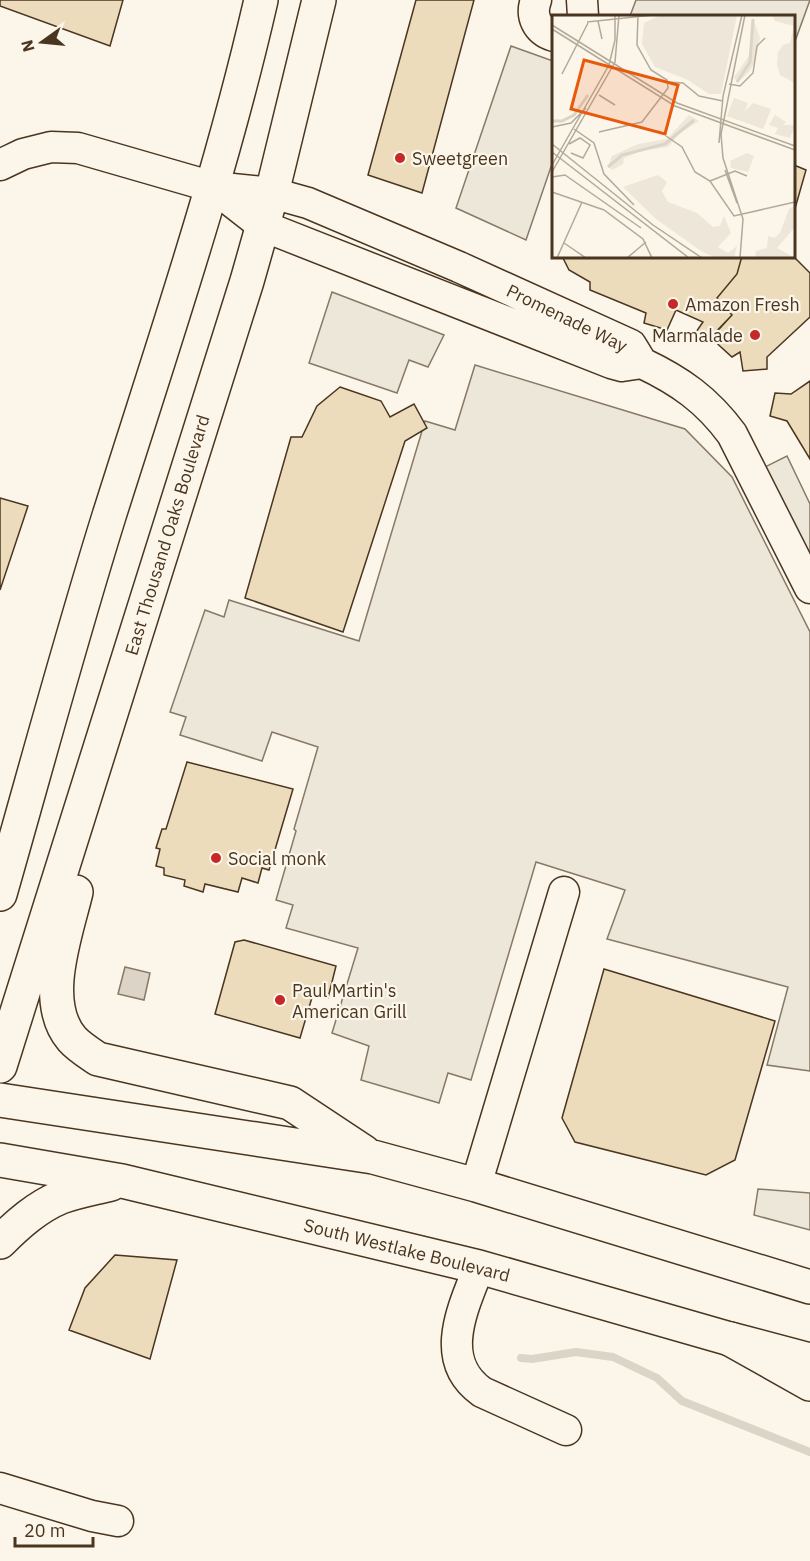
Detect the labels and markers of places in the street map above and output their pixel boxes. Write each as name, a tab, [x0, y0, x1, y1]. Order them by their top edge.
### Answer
place label: Sweetgreen	[412, 147, 508, 170]
marker: Sweetgreen	[393, 151, 407, 165]
place label: Amazon Fresh	[685, 293, 800, 316]
marker: Amazon Fresh	[666, 297, 680, 311]
place label: Marmalade	[652, 324, 743, 347]
marker: Marmalade	[748, 328, 762, 342]
place label: Social monk	[228, 847, 327, 870]
marker: Social monk	[209, 851, 223, 865]
place label: Paul Martin's American Grill	[292, 979, 407, 1023]
marker: Paul Martin's American Grill	[273, 993, 287, 1007]

